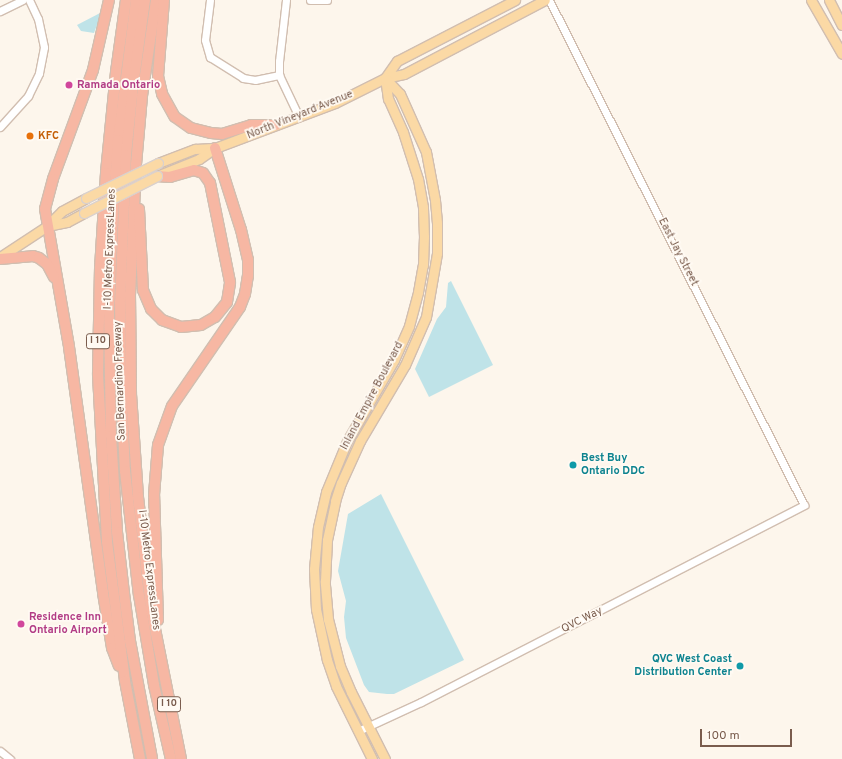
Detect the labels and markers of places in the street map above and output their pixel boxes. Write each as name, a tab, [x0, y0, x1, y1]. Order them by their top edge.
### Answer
place label: Ramada Ontario	[77, 78, 160, 92]
marker: Ramada Ontario	[64, 80, 74, 90]
place label: KFC	[38, 129, 59, 143]
marker: KFC	[25, 131, 35, 141]
place label: Best Buy Ontario DDC	[581, 452, 645, 478]
marker: Best Buy Ontario DDC	[568, 460, 578, 470]
place label: Residence Inn Ontario Airport	[29, 611, 107, 637]
marker: Residence Inn Ontario Airport	[16, 619, 26, 629]
place label: QVC West Coast Distribution Center	[634, 653, 732, 679]
marker: QVC West Coast Distribution Center	[735, 661, 745, 671]

